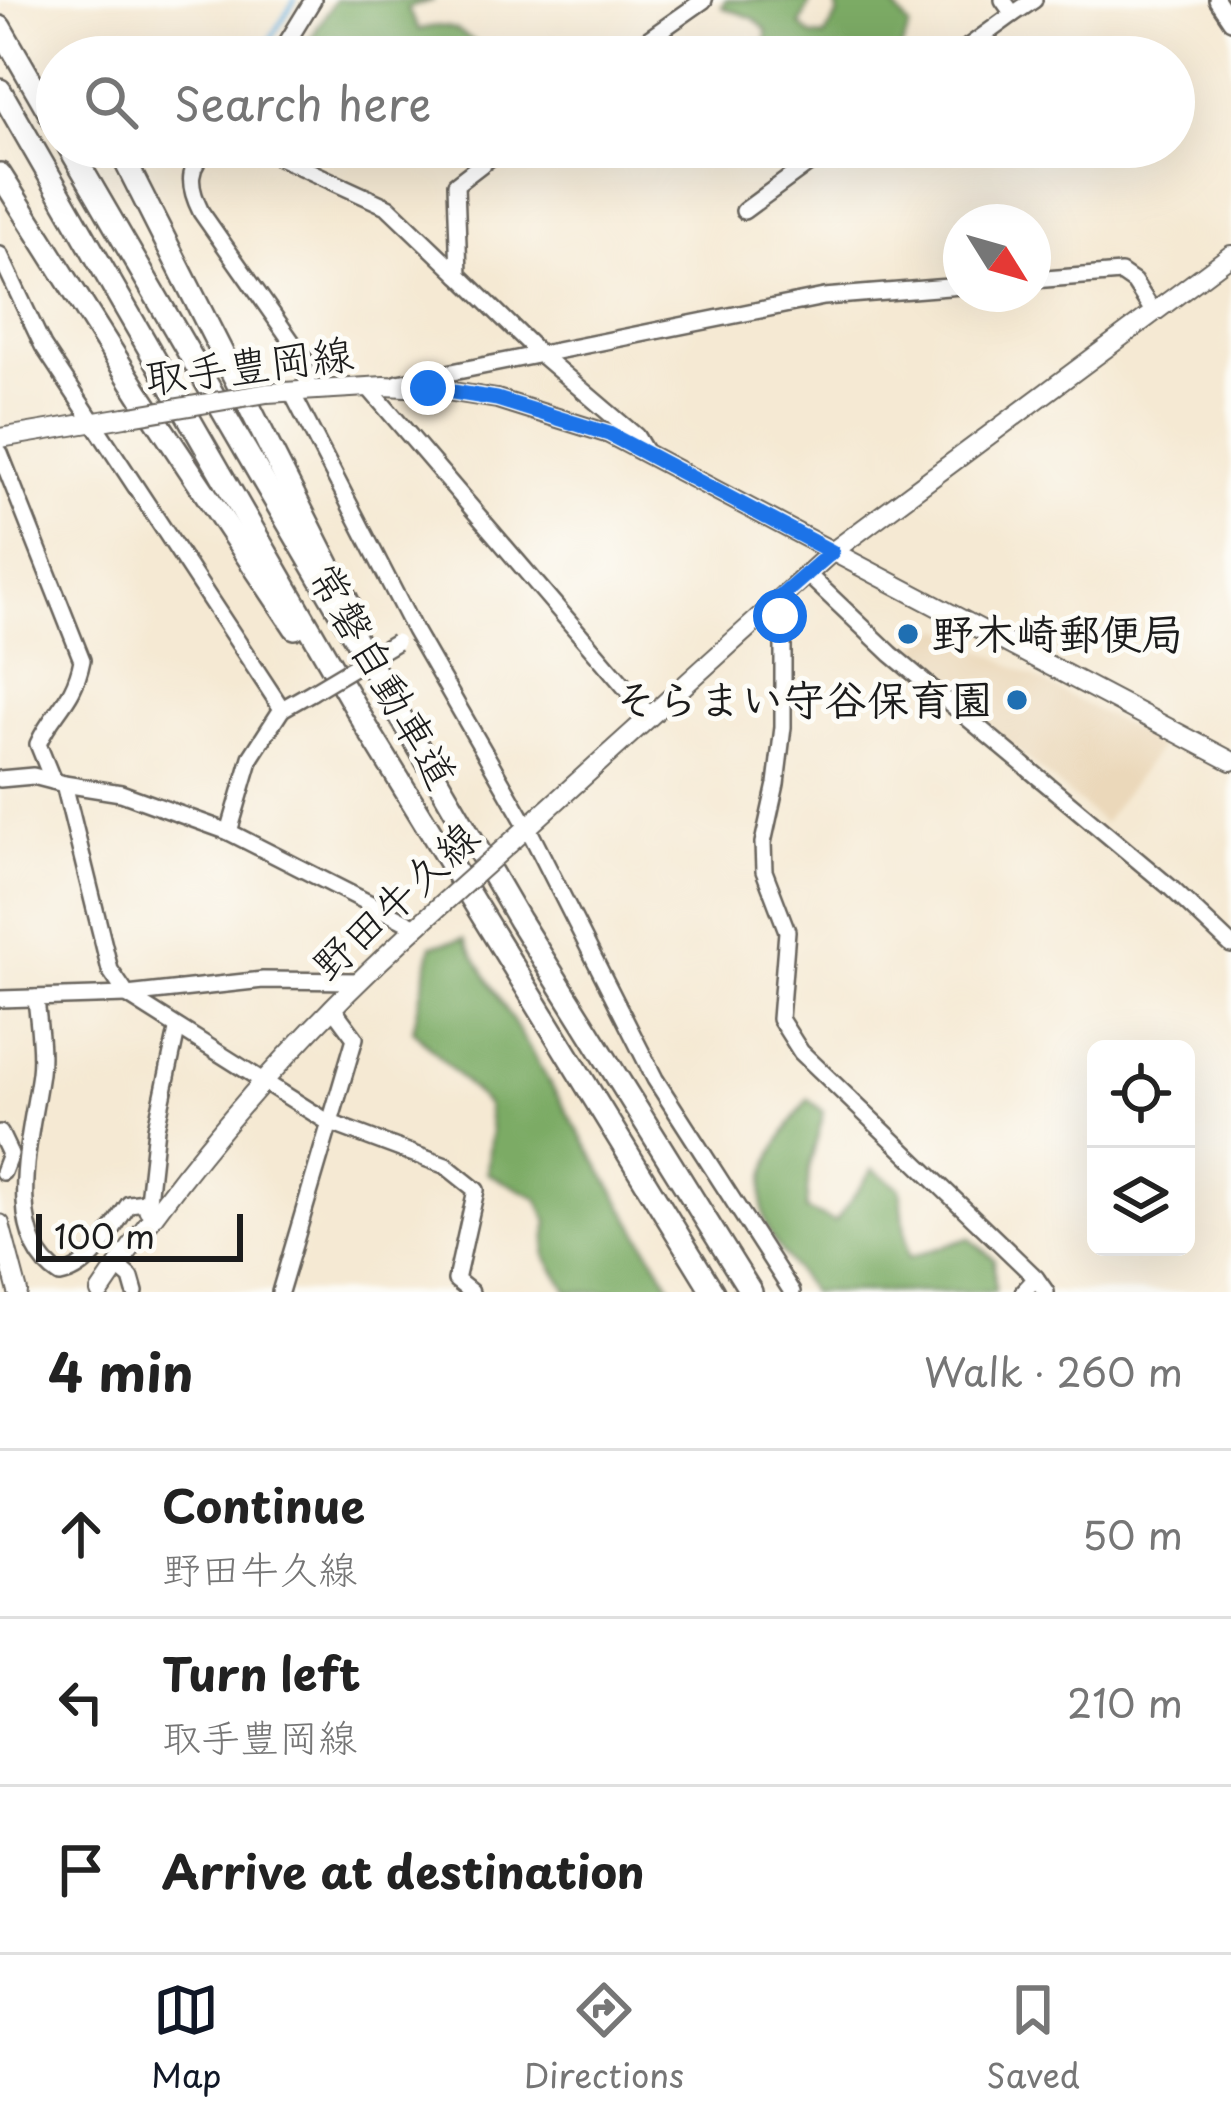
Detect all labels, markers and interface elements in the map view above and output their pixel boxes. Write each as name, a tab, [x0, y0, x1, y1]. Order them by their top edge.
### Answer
search box	[36, 36, 1195, 168]
text: Search here	[174, 68, 431, 136]
icon: search	[78, 69, 144, 135]
north arrow	[943, 204, 1051, 312]
street label: 取手豊岡線	[141, 319, 357, 408]
route end	[401, 361, 455, 415]
street label: 常磐自動車道	[295, 550, 475, 800]
route start	[753, 589, 807, 643]
place label: 野木崎郵便局	[932, 600, 1184, 663]
marker: 野木崎郵便局	[895, 621, 921, 647]
place label: そらまい守谷保育園	[615, 666, 993, 729]
marker: そらまい守谷保育園	[1004, 687, 1030, 713]
street label: 野田牛久線	[295, 805, 492, 994]
map controls	[1087, 1040, 1195, 1256]
button: locate	[1087, 1040, 1195, 1148]
button: layers	[1087, 1148, 1195, 1256]
scale bar	[36, 1208, 243, 1261]
text: 100 m	[54, 1210, 155, 1260]
text: 4 min	[48, 1332, 193, 1409]
text: Walk · 260 m	[924, 1341, 1183, 1400]
text: Continue	[162, 1470, 365, 1538]
icon: ahead	[48, 1501, 114, 1567]
text: 50 m	[1082, 1504, 1183, 1563]
text: 野田牛久線	[162, 1538, 357, 1597]
text: Turn left	[162, 1638, 361, 1706]
icon: left	[48, 1669, 114, 1735]
text: 210 m	[1067, 1672, 1183, 1731]
text: 取手豊岡線	[162, 1706, 357, 1765]
text: Arrive at destination	[162, 1836, 645, 1904]
icon: arrive	[48, 1837, 114, 1903]
tab: Map	[151, 1977, 222, 2099]
tab: Directions	[524, 1977, 684, 2099]
tab: Saved	[986, 1977, 1080, 2099]

